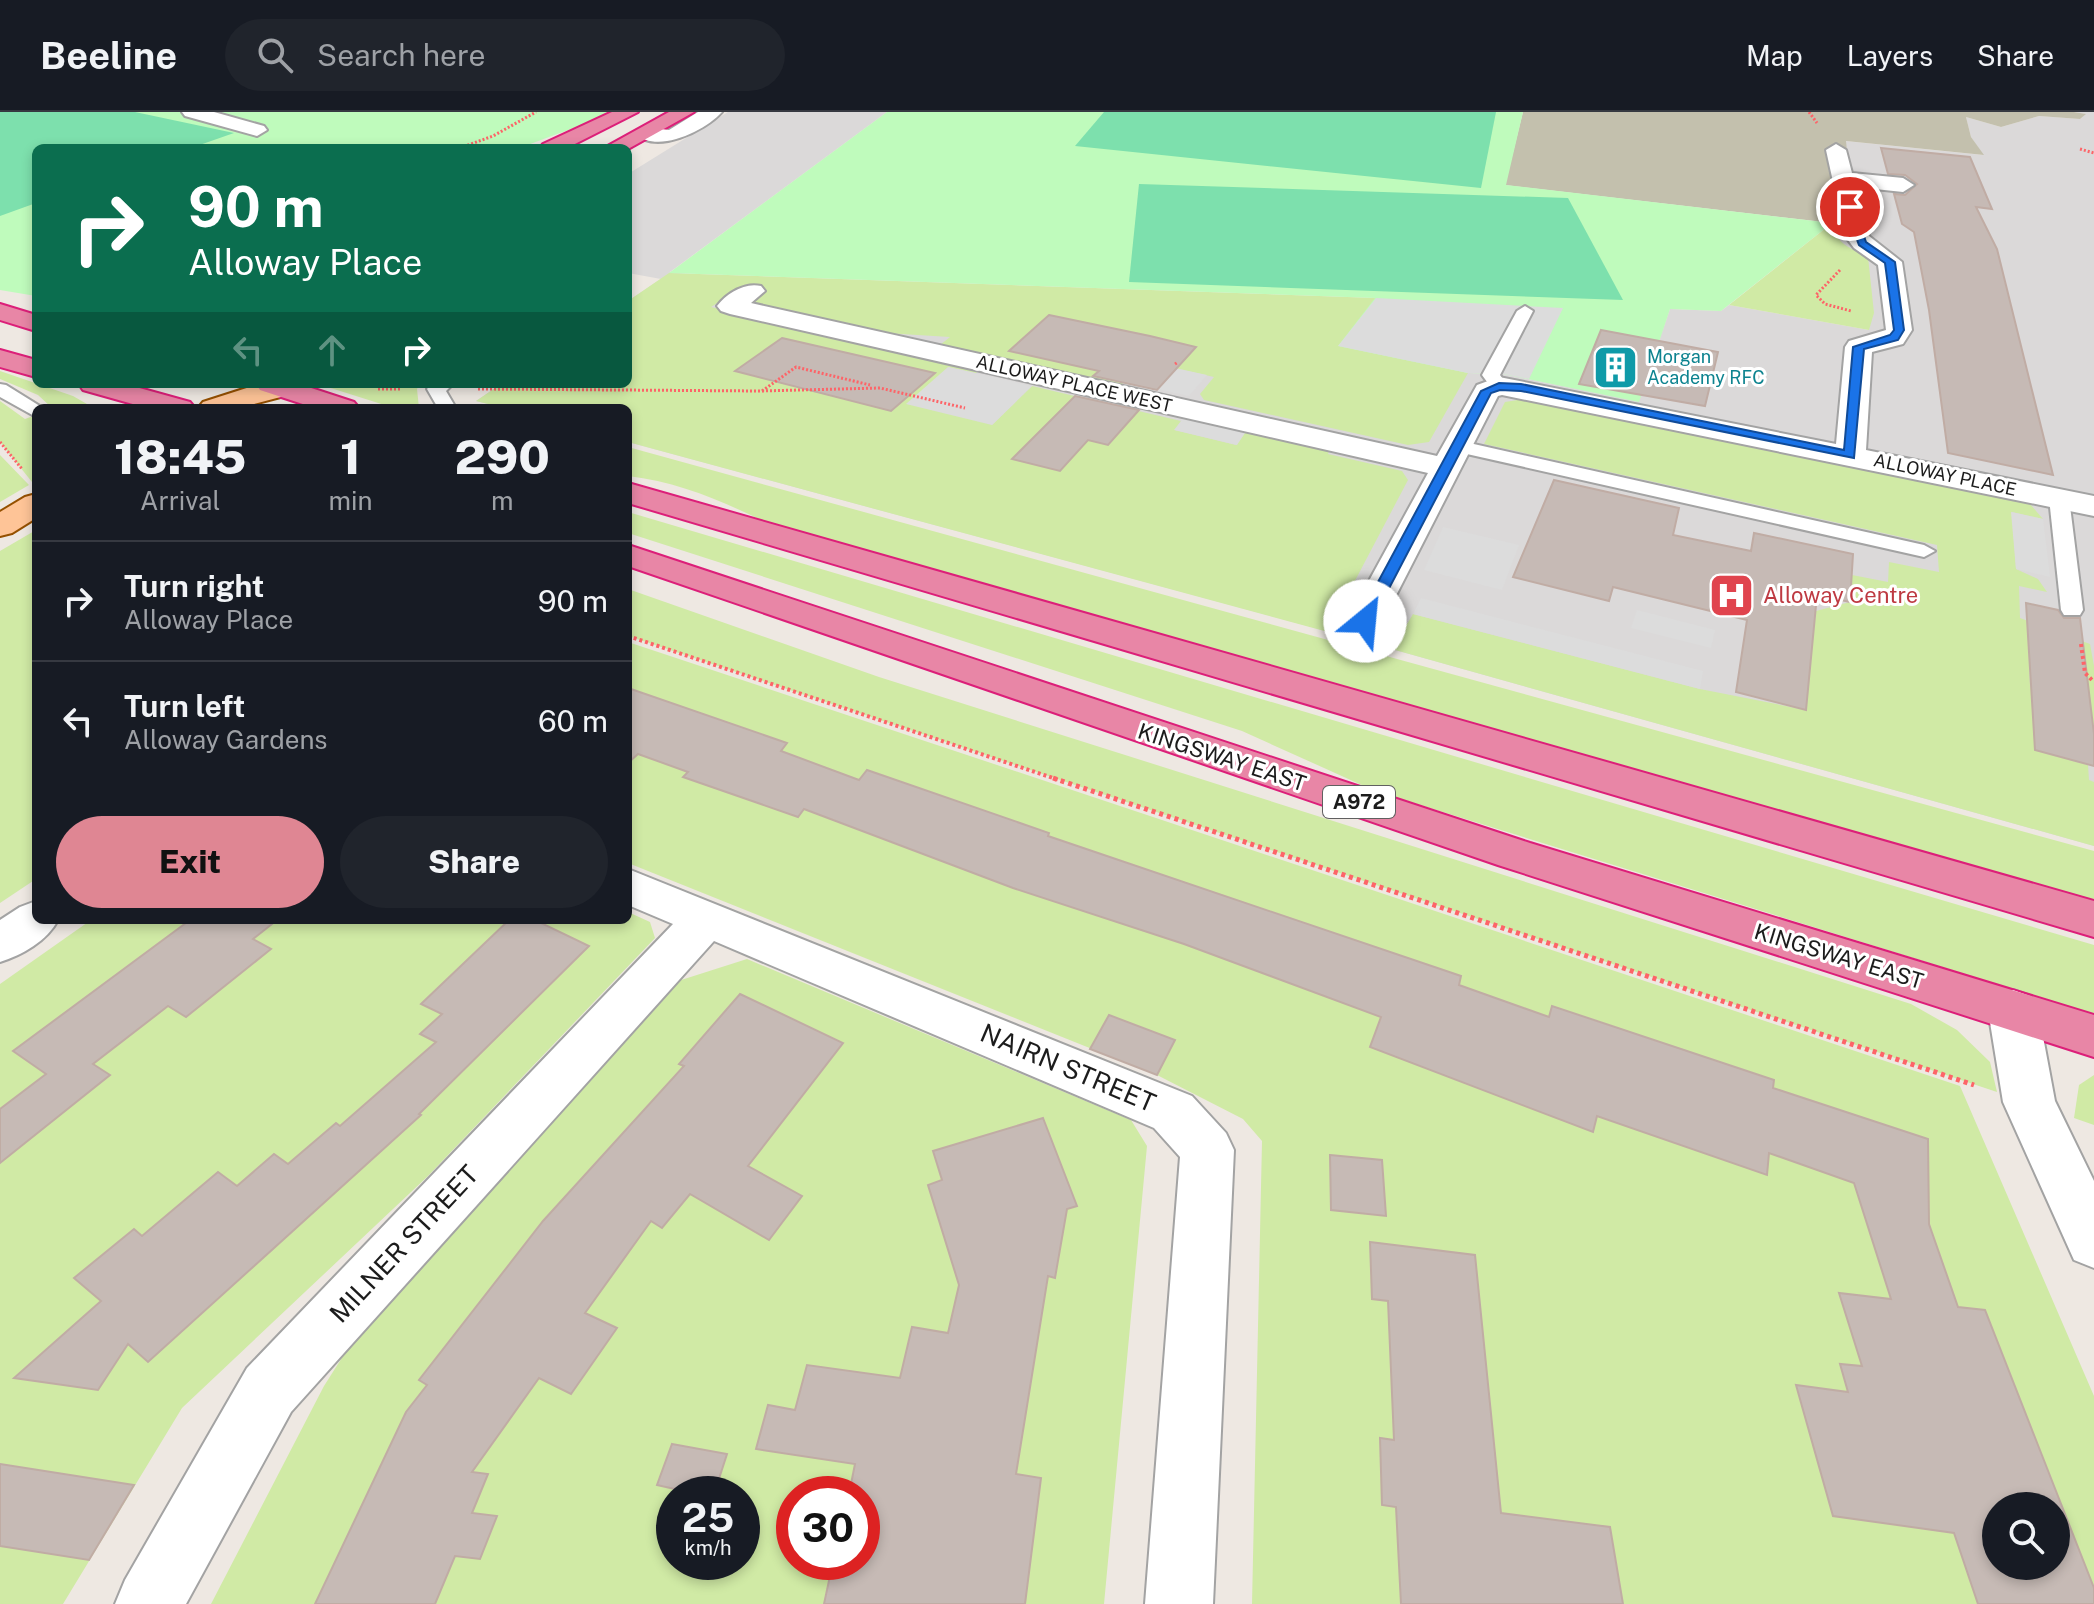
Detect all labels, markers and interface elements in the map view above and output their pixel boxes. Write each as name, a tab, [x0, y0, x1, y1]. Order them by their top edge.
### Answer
search box	[225, 19, 785, 91]
text: Beeline	[40, 33, 177, 78]
icon: search	[253, 33, 297, 77]
text: Search here	[317, 37, 486, 73]
text: Map	[1746, 39, 1803, 72]
text: Layers	[1847, 39, 1933, 72]
text: Share	[1977, 39, 2054, 72]
pin	[1816, 173, 1884, 241]
text: 90 m	[188, 174, 324, 240]
icon: right	[56, 176, 160, 280]
icon: arrive	[1828, 185, 1872, 229]
text: Alloway Place	[188, 241, 422, 283]
icon: left	[226, 328, 270, 372]
icon: ahead	[310, 328, 354, 372]
icon: right	[394, 328, 438, 372]
building icon: Morgan Academy RFC	[1592, 343, 1640, 391]
place label: Morgan Academy RFC	[1647, 346, 1765, 388]
street label: ALLOWAY PLACE WEST	[974, 351, 1174, 416]
text: 18:45	[114, 428, 246, 485]
text: 1	[340, 428, 361, 485]
text: 290	[455, 428, 550, 485]
street label: ALLOWAY PLACE	[1872, 449, 2019, 500]
text: Arrival	[140, 485, 220, 516]
text: min	[328, 485, 373, 516]
text: m	[491, 485, 513, 516]
text: Turn right	[124, 568, 264, 604]
hospital icon: Alloway Centre	[1708, 571, 1756, 619]
icon: right	[56, 579, 100, 623]
position arrow	[1323, 579, 1407, 663]
place label: Alloway Centre	[1763, 582, 1918, 608]
text: 90 m	[538, 583, 608, 619]
text: Alloway Place	[124, 604, 293, 635]
text: Turn left	[124, 688, 245, 724]
icon: left	[56, 699, 100, 743]
text: 60 m	[538, 703, 608, 739]
street label: KINGSWAY EAST	[1135, 718, 1309, 796]
text: Alloway Gardens	[124, 724, 327, 755]
road number: A972	[1323, 786, 1395, 818]
button: Exit	[56, 816, 324, 908]
button: Share	[340, 816, 608, 908]
street label: KINGSWAY EAST	[1751, 918, 1927, 994]
street label: NAIRN STREET	[976, 1017, 1160, 1118]
street label: MILNER STREET	[323, 1159, 484, 1329]
speed limit sign: 30	[776, 1476, 880, 1580]
map controls	[1982, 1492, 2070, 1580]
button: search	[1982, 1492, 2070, 1580]
text: 25	[682, 1494, 734, 1541]
text: km/h	[684, 1536, 732, 1560]

